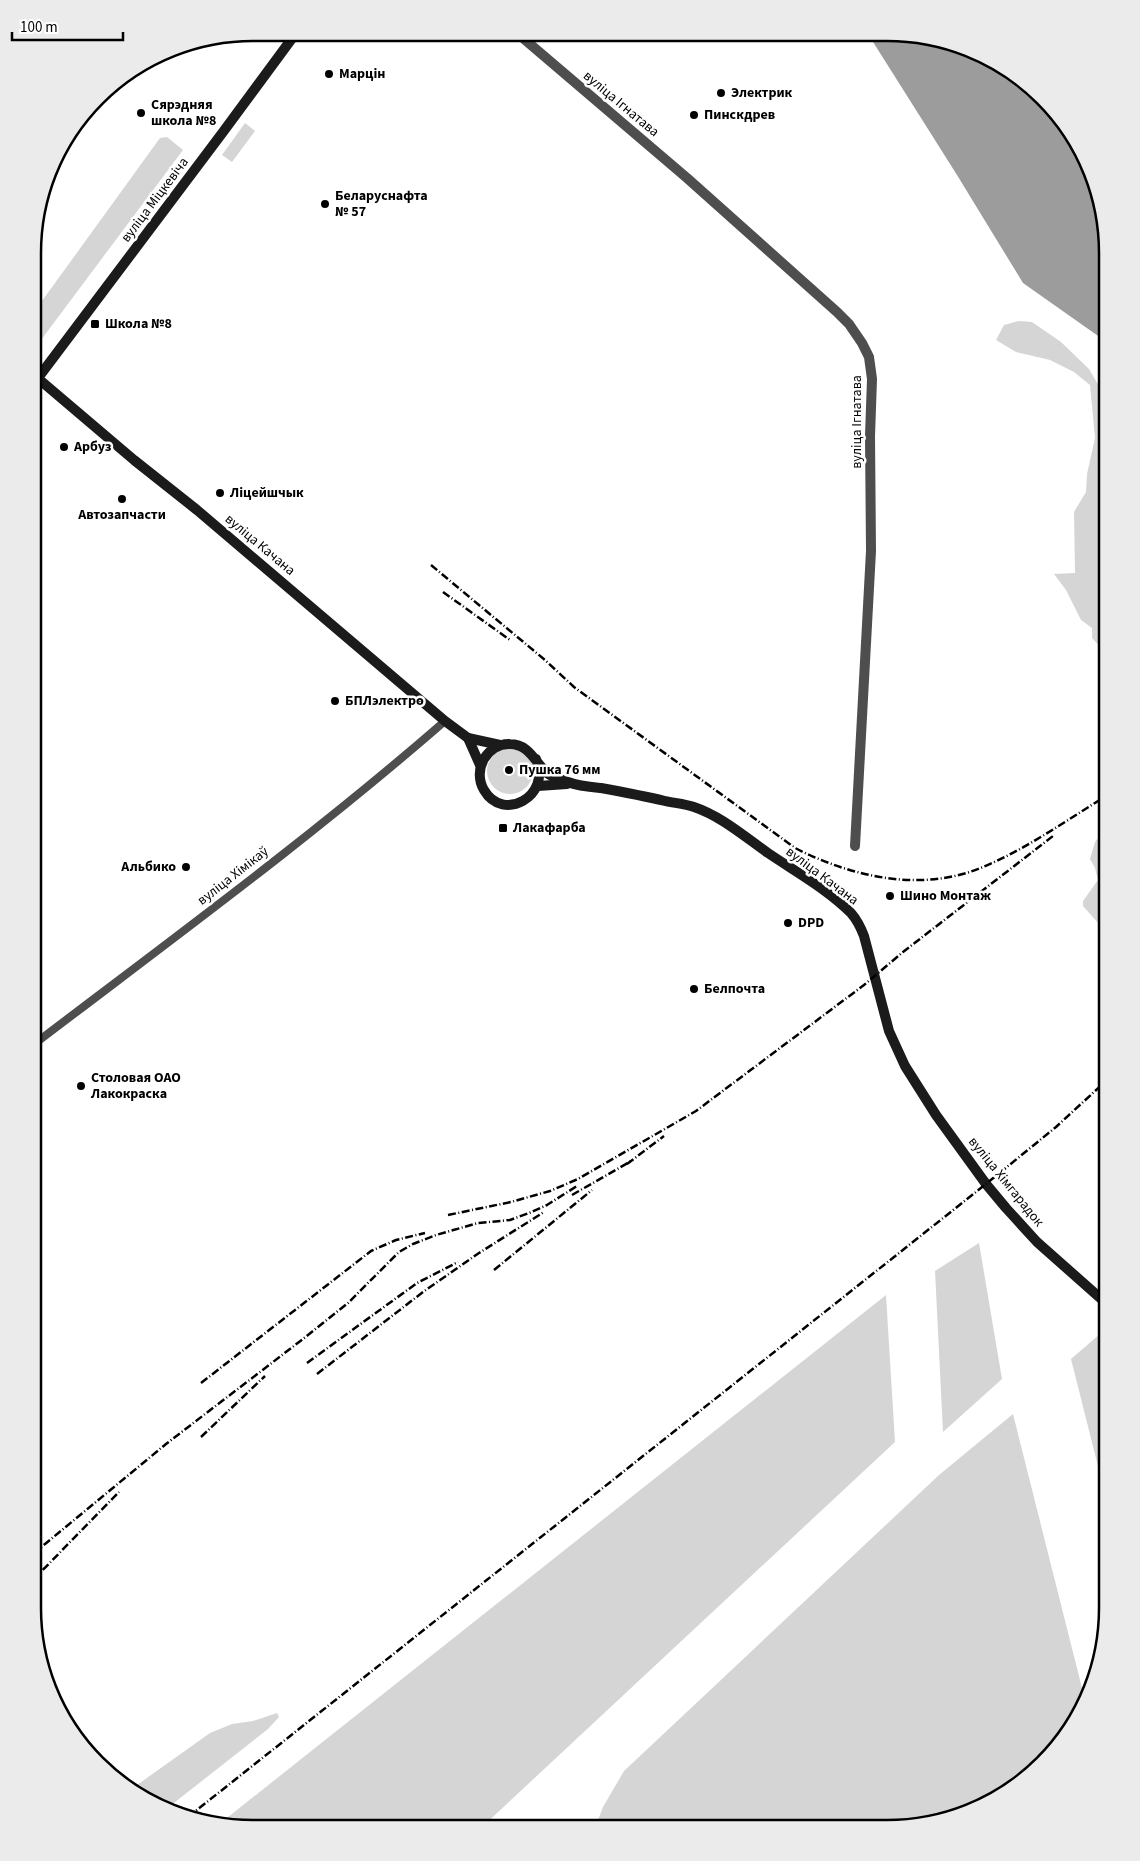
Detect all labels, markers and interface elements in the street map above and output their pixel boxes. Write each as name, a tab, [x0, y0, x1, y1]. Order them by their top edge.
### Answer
scale bar	[12, 10, 124, 42]
text: 100 m	[20, 17, 58, 38]
place label: Марцін	[339, 64, 385, 84]
street label: вуліца Ігнатава	[579, 66, 663, 142]
marker: Марцін	[323, 68, 335, 80]
place label: Электрик	[731, 83, 793, 103]
marker: Электрик	[715, 87, 727, 99]
place label: Сярэдняя школа №8	[151, 95, 216, 131]
place label: Пинскдрев	[704, 105, 775, 125]
marker: Сярэдняя школа №8	[135, 107, 147, 119]
marker: Пинскдрев	[688, 109, 700, 121]
street label: вуліца Міцкевіча	[116, 153, 194, 247]
place label: Беларуснафта № 57	[335, 186, 428, 222]
marker: Беларуснафта № 57	[319, 198, 331, 210]
place label: Школа №8	[105, 314, 172, 334]
marker: Школа №8	[89, 318, 101, 330]
street label: вуліца Ігнатава	[847, 375, 867, 469]
place label: Арбуз	[73, 437, 112, 457]
marker: Арбуз	[58, 441, 70, 453]
place label: Ліцейшчык	[229, 483, 304, 503]
marker: Ліцейшчык	[214, 487, 226, 499]
marker: Автозапчасти	[116, 493, 128, 505]
place label: Автозапчасти	[77, 505, 166, 525]
street label: вуліца Качана	[220, 510, 300, 580]
place label: БПЛэлектро	[345, 691, 424, 711]
marker: БПЛэлектро	[329, 695, 341, 707]
place label: Пушка 76 мм	[519, 760, 601, 780]
marker: Пушка 76 мм	[503, 764, 515, 776]
place label: Лакафарба	[512, 818, 586, 838]
marker: Лакафарба	[497, 822, 509, 834]
street label: вуліца Хімікаў	[193, 842, 273, 910]
street label: вуліца Качана	[781, 842, 863, 910]
place label: Альбико	[120, 857, 176, 877]
marker: Альбико	[180, 861, 192, 873]
place label: Шино Монтаж	[900, 886, 991, 906]
marker: Шино Монтаж	[884, 890, 896, 902]
place label: DPD	[798, 913, 824, 933]
marker: DPD	[782, 917, 794, 929]
place label: Белпочта	[704, 979, 765, 999]
marker: Белпочта	[688, 983, 700, 995]
place label: Столовая ОАО Лакокраска	[90, 1068, 181, 1104]
marker: Столовая ОАО Лакокраска	[75, 1080, 87, 1092]
street label: вуліца Хімгарадок	[963, 1133, 1049, 1231]

